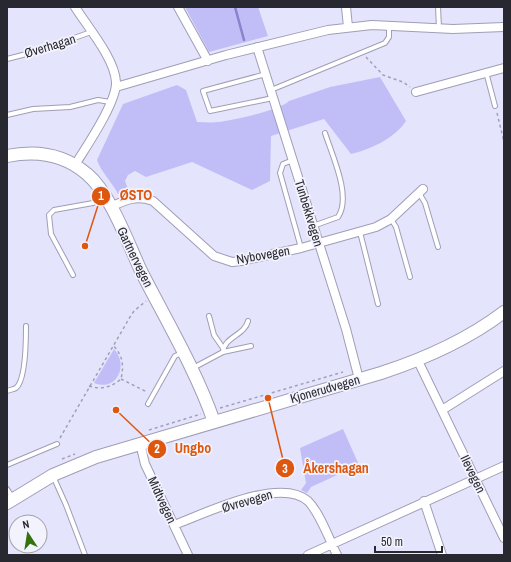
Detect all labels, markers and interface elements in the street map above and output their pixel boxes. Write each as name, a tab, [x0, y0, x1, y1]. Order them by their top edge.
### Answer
street label: Øverhagan	[22, 30, 78, 62]
street label: Tunbekkvegen	[291, 178, 327, 249]
callout: ØSTO	[91, 183, 160, 209]
text: ØSTO	[120, 186, 152, 204]
text: 1	[98, 188, 104, 204]
street label: Gartnervegen	[113, 224, 157, 290]
street label: Nybovegen	[235, 242, 291, 268]
street label: Kjonerudvegen	[288, 371, 362, 407]
callout: Ungbo	[147, 436, 219, 462]
text: Ungbo	[175, 439, 211, 457]
text: 2	[154, 441, 160, 457]
street label: Ilevegen	[457, 452, 490, 496]
callout: Åkershagan	[275, 455, 377, 481]
text: Åkershagan	[303, 459, 369, 477]
text: 3	[282, 461, 288, 477]
street label: Midtvegen	[144, 474, 180, 526]
street label: Øvrevegen	[220, 486, 274, 516]
north arrow	[8, 514, 48, 554]
text: N	[21, 517, 31, 532]
scale bar	[375, 528, 442, 554]
text: 50 m	[381, 534, 403, 550]

